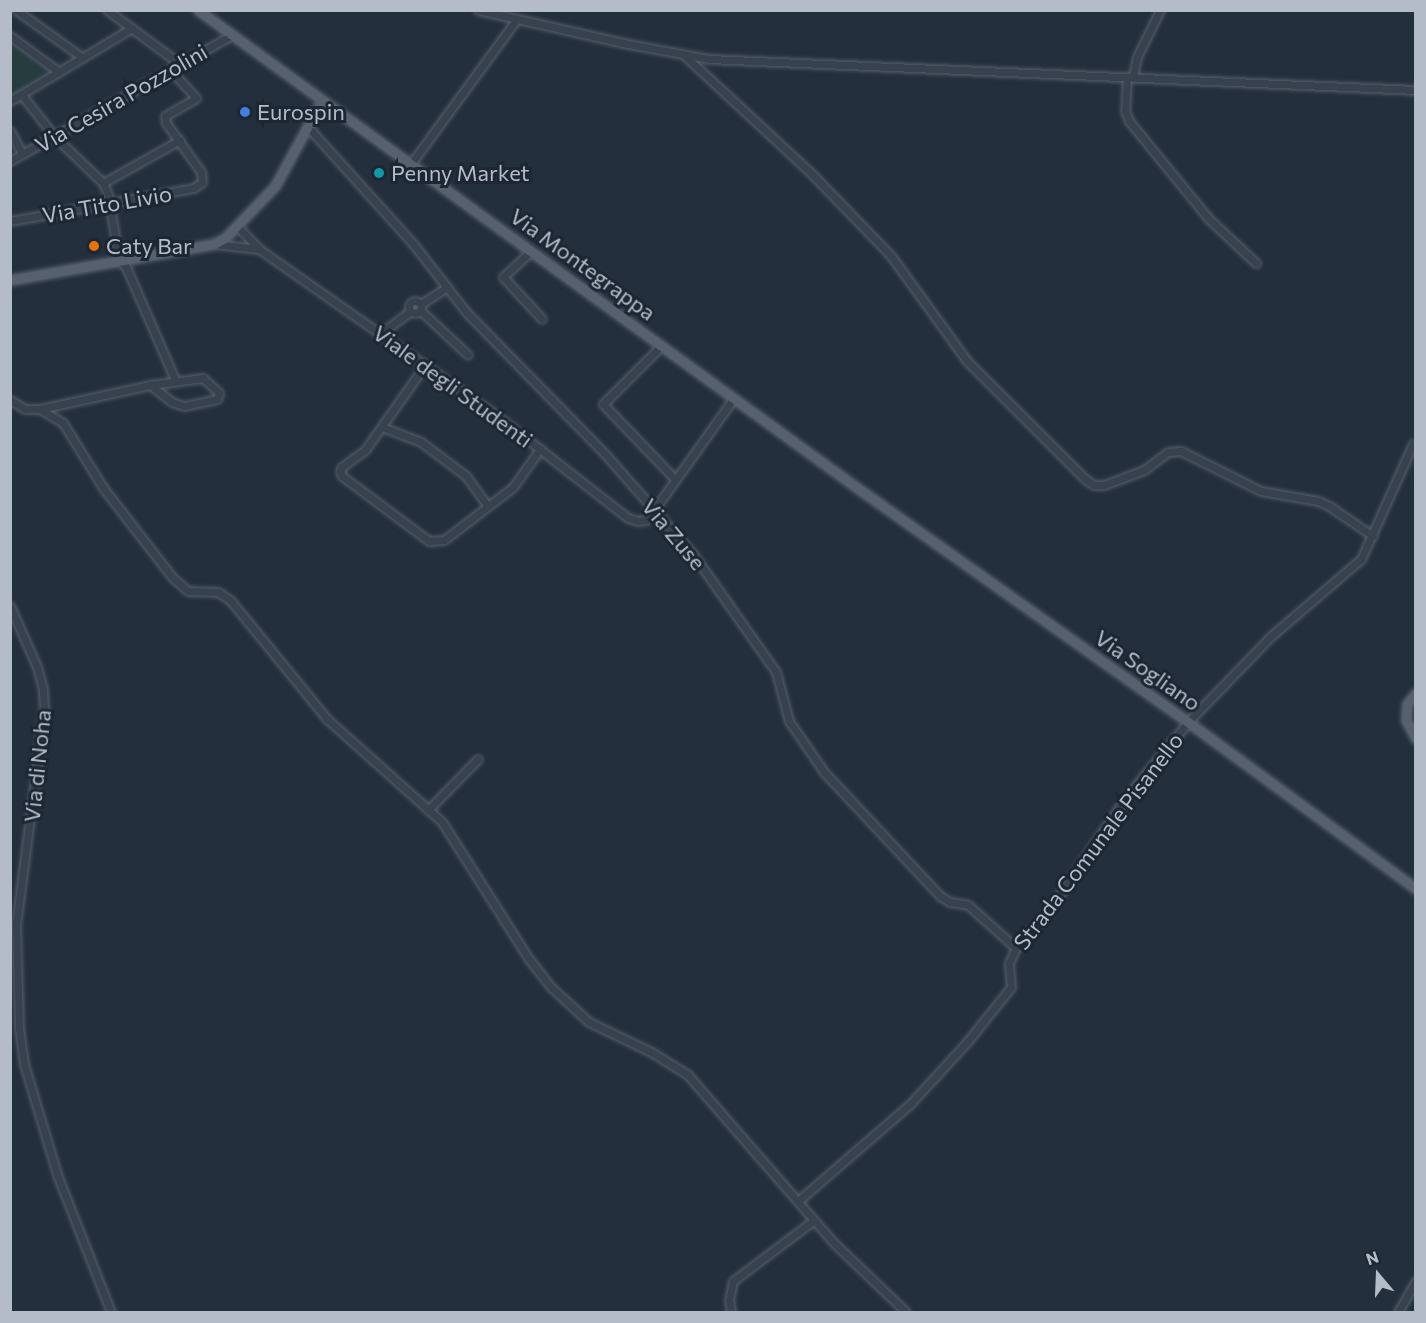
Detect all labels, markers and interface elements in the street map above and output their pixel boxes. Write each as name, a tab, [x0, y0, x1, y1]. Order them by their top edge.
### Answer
street label: Via Cesira Pozzolini	[30, 38, 212, 158]
place label: Eurospin	[257, 99, 345, 125]
marker: Eurospin	[238, 105, 252, 119]
place label: Penny Market	[391, 160, 530, 186]
marker: Penny Market	[372, 166, 386, 180]
street label: Via Tito Livio	[40, 180, 174, 228]
street label: Via Montegrappa	[505, 202, 661, 326]
place label: Caty Bar	[106, 233, 192, 259]
marker: Caty Bar	[87, 239, 101, 253]
street label: Viale degli Studenti	[368, 319, 538, 453]
street label: Via Zuse	[637, 493, 711, 575]
street label: Via Sogliano	[1090, 624, 1206, 716]
street label: Via di Noha	[18, 708, 56, 824]
street label: Strada Comunale Pisanello	[1008, 727, 1188, 955]
north arrow	[1348, 1245, 1408, 1305]
text: N	[1363, 1247, 1381, 1268]

